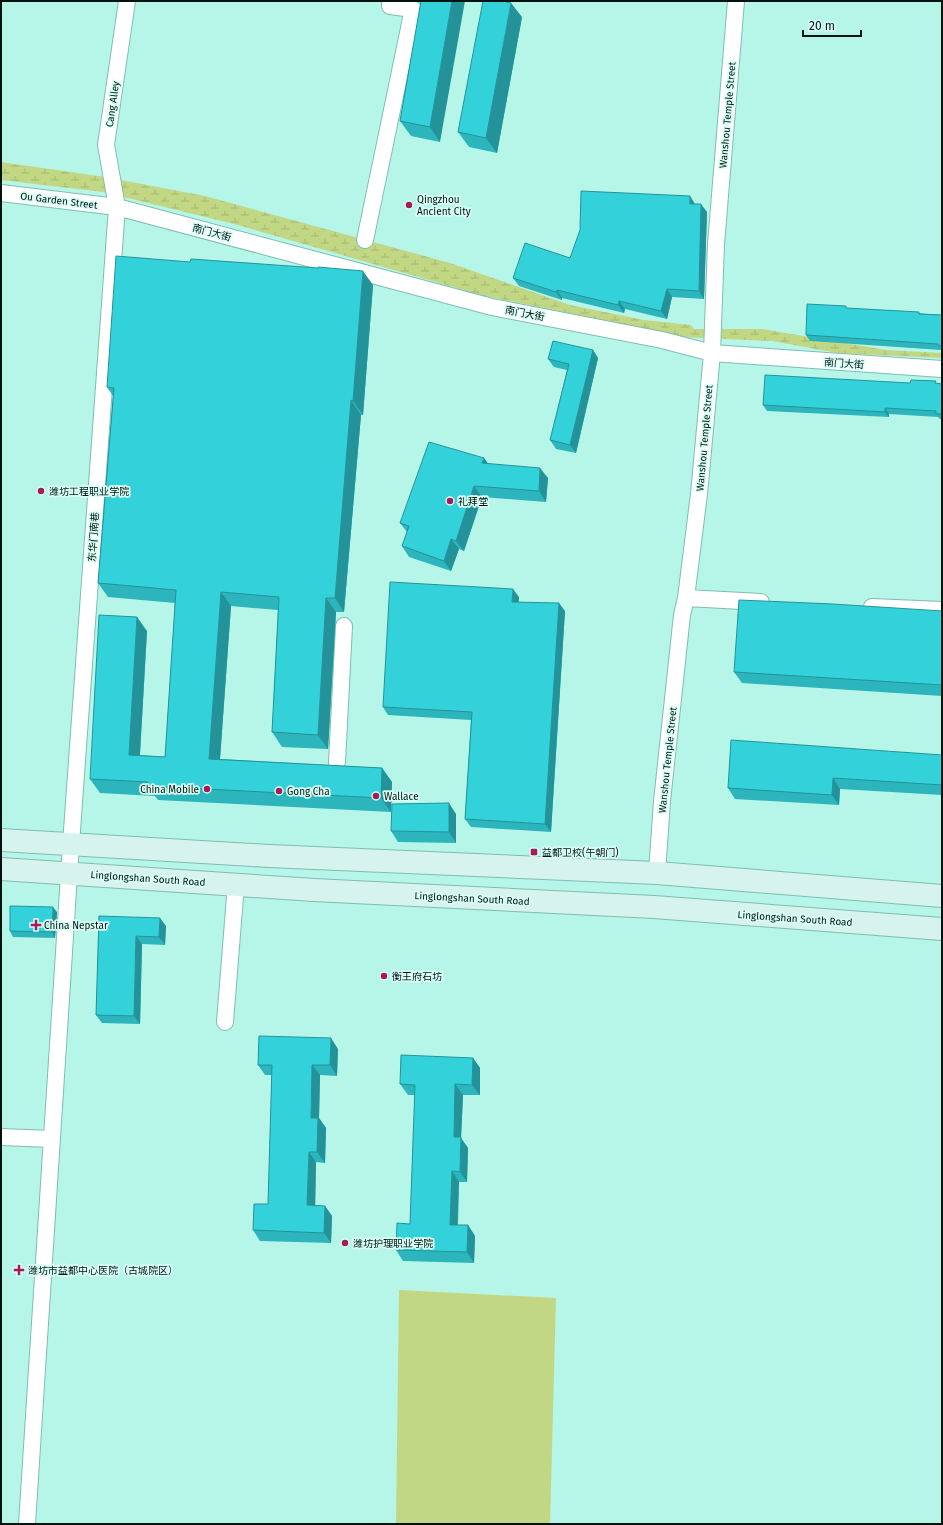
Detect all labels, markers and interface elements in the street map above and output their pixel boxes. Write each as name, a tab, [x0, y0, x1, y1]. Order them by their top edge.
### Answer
scale bar	[803, 12, 861, 38]
text: 20 m	[809, 19, 835, 33]
street label: Wanshou Temple Street	[717, 61, 739, 169]
street label: Cang Alley	[104, 80, 122, 128]
street label: Ou Garden Street	[20, 190, 99, 212]
place label: Qingzhou Ancient City	[417, 194, 471, 218]
marker: Qingzhou Ancient City	[404, 200, 414, 210]
street label: 南门大街	[191, 222, 233, 244]
street label: 南门大街	[504, 304, 546, 324]
street label: 南门大街	[824, 357, 864, 371]
street label: Wanshou Temple Street	[694, 384, 716, 492]
marker: 潍坊工程职业学院	[36, 486, 46, 496]
place label: 潍坊工程职业学院	[49, 486, 129, 498]
marker: 礼拜堂	[445, 496, 455, 506]
place label: 礼拜堂	[458, 496, 488, 508]
street label: 东华门南巷	[86, 512, 102, 562]
street label: Wanshou Temple Street	[656, 706, 680, 814]
place label: China Mobile	[140, 784, 199, 796]
marker: China Mobile	[202, 784, 212, 794]
marker: Gong Cha	[274, 786, 284, 796]
place label: Gong Cha	[287, 786, 330, 798]
marker: Wallace	[371, 791, 381, 801]
place label: Wallace	[384, 791, 419, 803]
place label: 益都卫校(午朝门)	[542, 846, 618, 859]
marker: 益都卫校(午朝门)	[529, 847, 539, 857]
street label: Linglongshan South Road	[90, 869, 206, 889]
street label: Linglongshan South Road	[414, 890, 530, 908]
street label: Linglongshan South Road	[737, 909, 853, 929]
marker: China Nepstar	[31, 920, 41, 930]
place label: China Nepstar	[44, 920, 108, 932]
marker: 衡王府石坊	[379, 971, 389, 981]
place label: 衡王府石坊	[392, 971, 442, 983]
marker: 潍坊护理职业学院	[340, 1238, 350, 1248]
place label: 潍坊护理职业学院	[353, 1238, 433, 1250]
marker: 潍坊市益都中心医院（古城院区）	[13, 1264, 25, 1276]
place label: 潍坊市益都中心医院（古城院区）	[28, 1265, 178, 1277]

